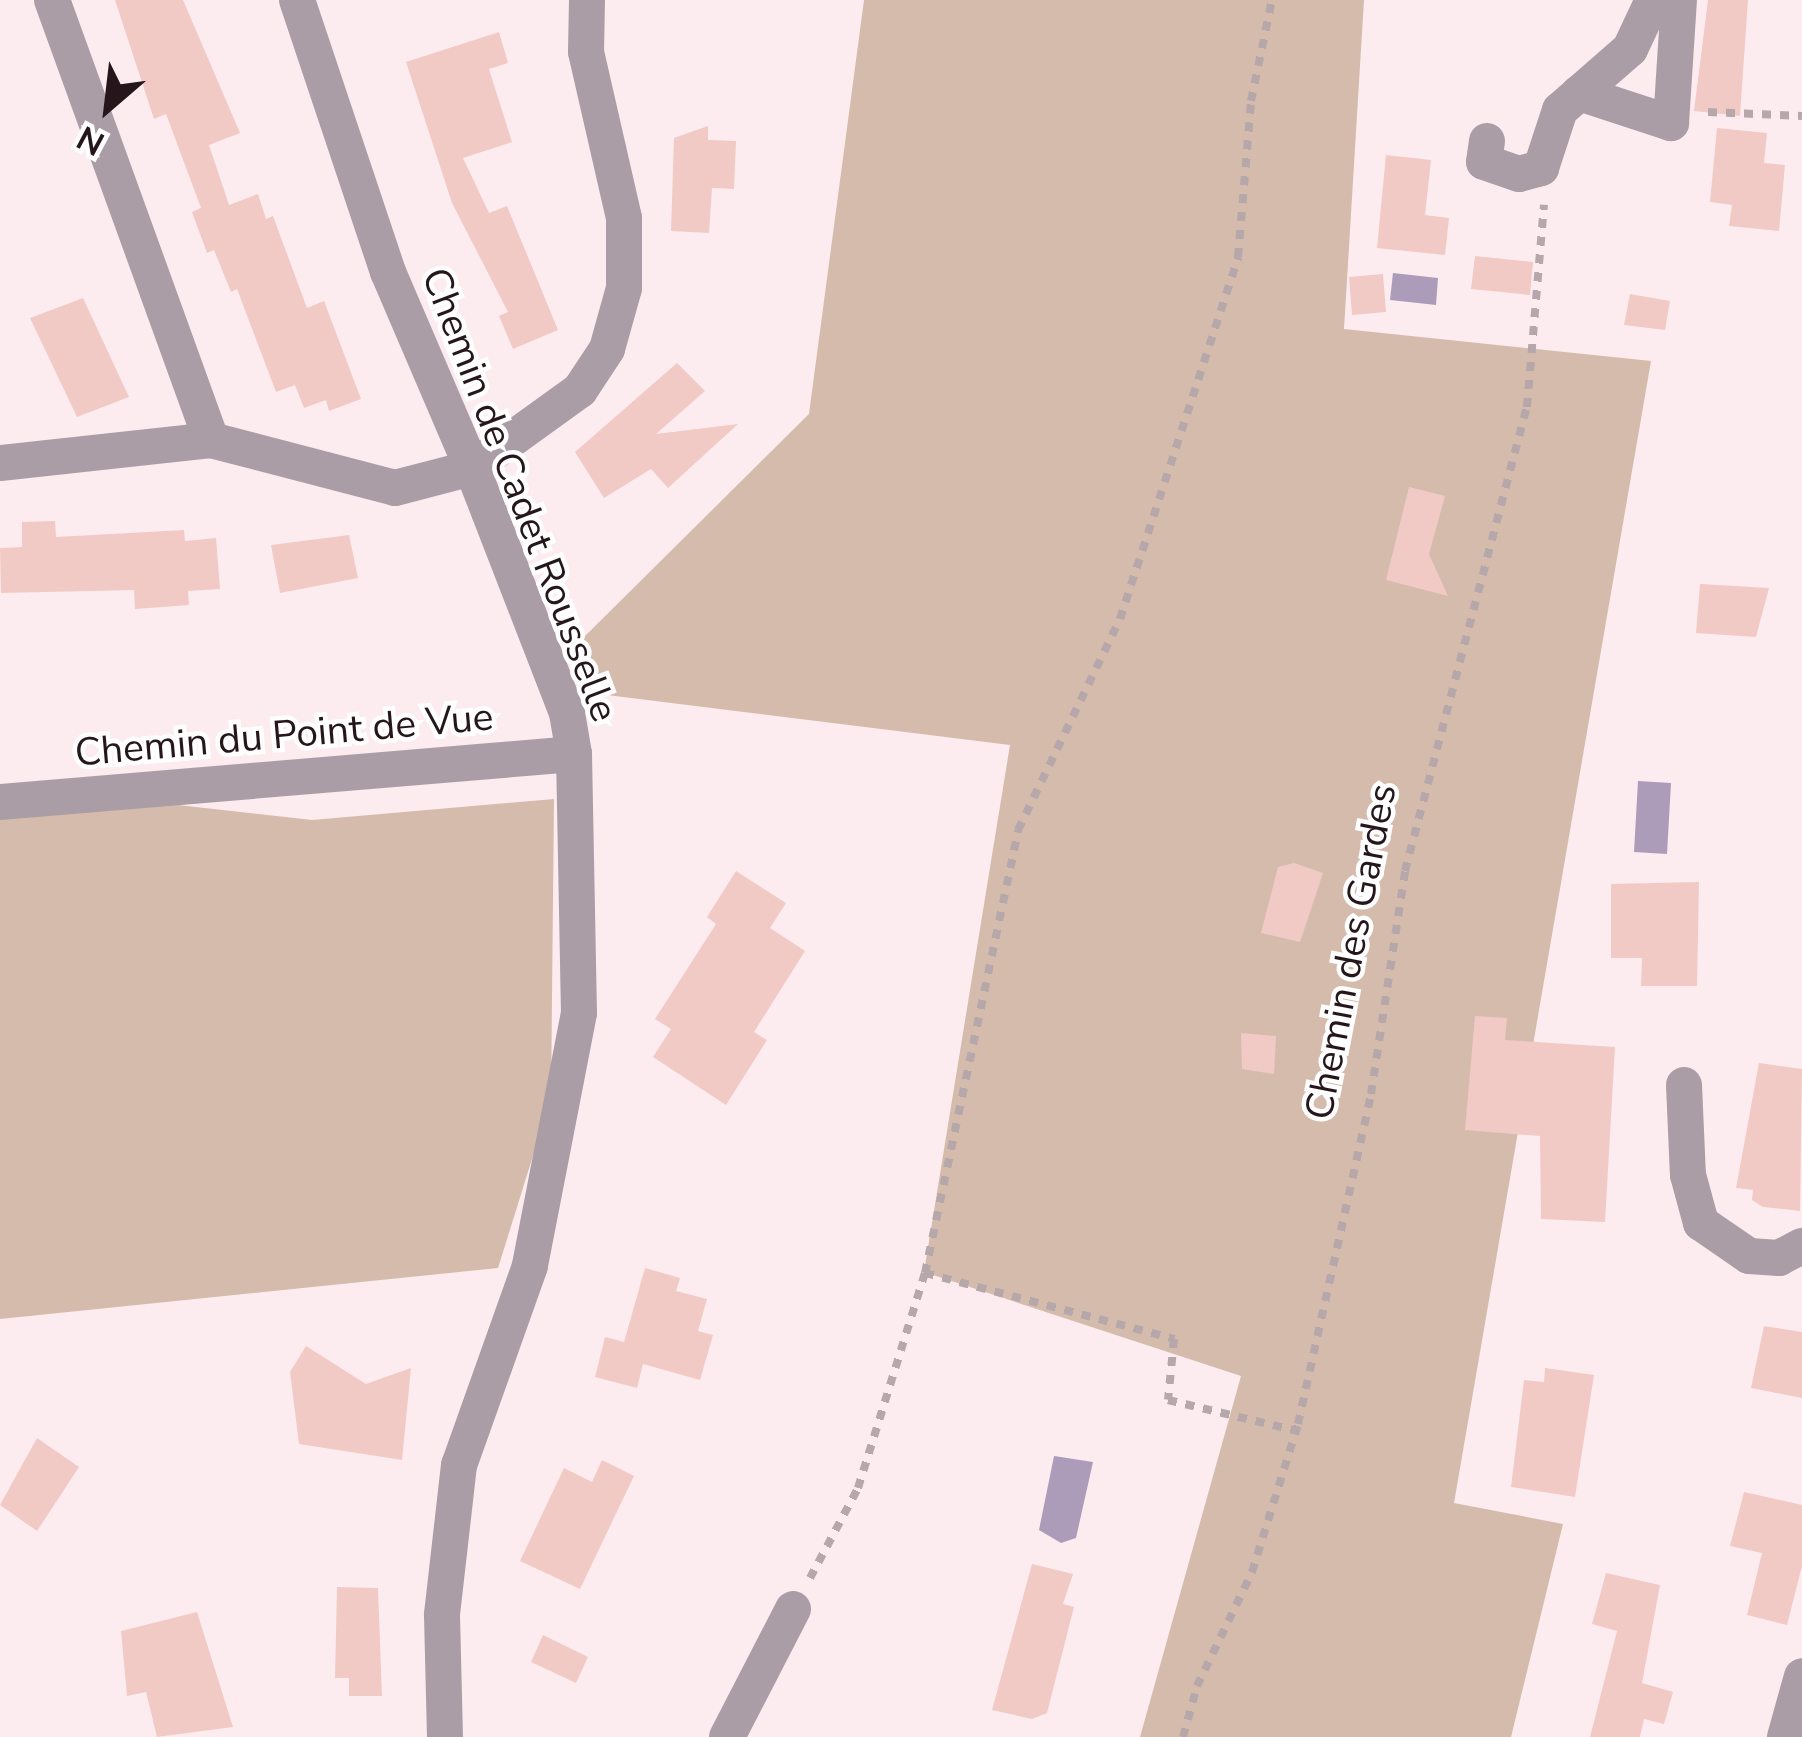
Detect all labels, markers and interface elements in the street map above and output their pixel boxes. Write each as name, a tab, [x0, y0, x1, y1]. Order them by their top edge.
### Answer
north arrow	[48, 48, 168, 168]
text: N	[69, 115, 112, 166]
street label: Chemin de Cadet Rousselle	[411, 262, 627, 728]
street label: Chemin du Point de Vue	[73, 694, 495, 778]
street label: Chemin des Gardes	[1297, 780, 1407, 1124]

